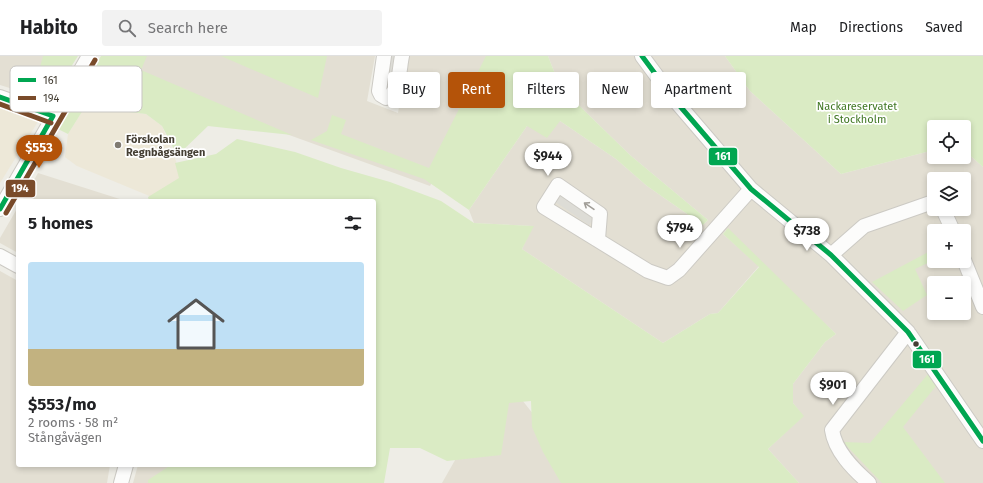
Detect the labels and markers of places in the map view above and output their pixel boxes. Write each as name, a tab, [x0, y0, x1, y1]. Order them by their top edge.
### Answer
place label: Förskolan Regnbågsängen	[126, 133, 205, 159]
pin: $553	[15, 135, 63, 169]
marker: Förskolan Regnbågsängen	[113, 140, 123, 150]
pin: $944	[524, 143, 572, 177]
pin: $794	[656, 215, 704, 249]
pin: $738	[783, 218, 831, 252]
unlabelled marker	[911, 339, 921, 349]
pin: $901	[809, 372, 857, 406]

